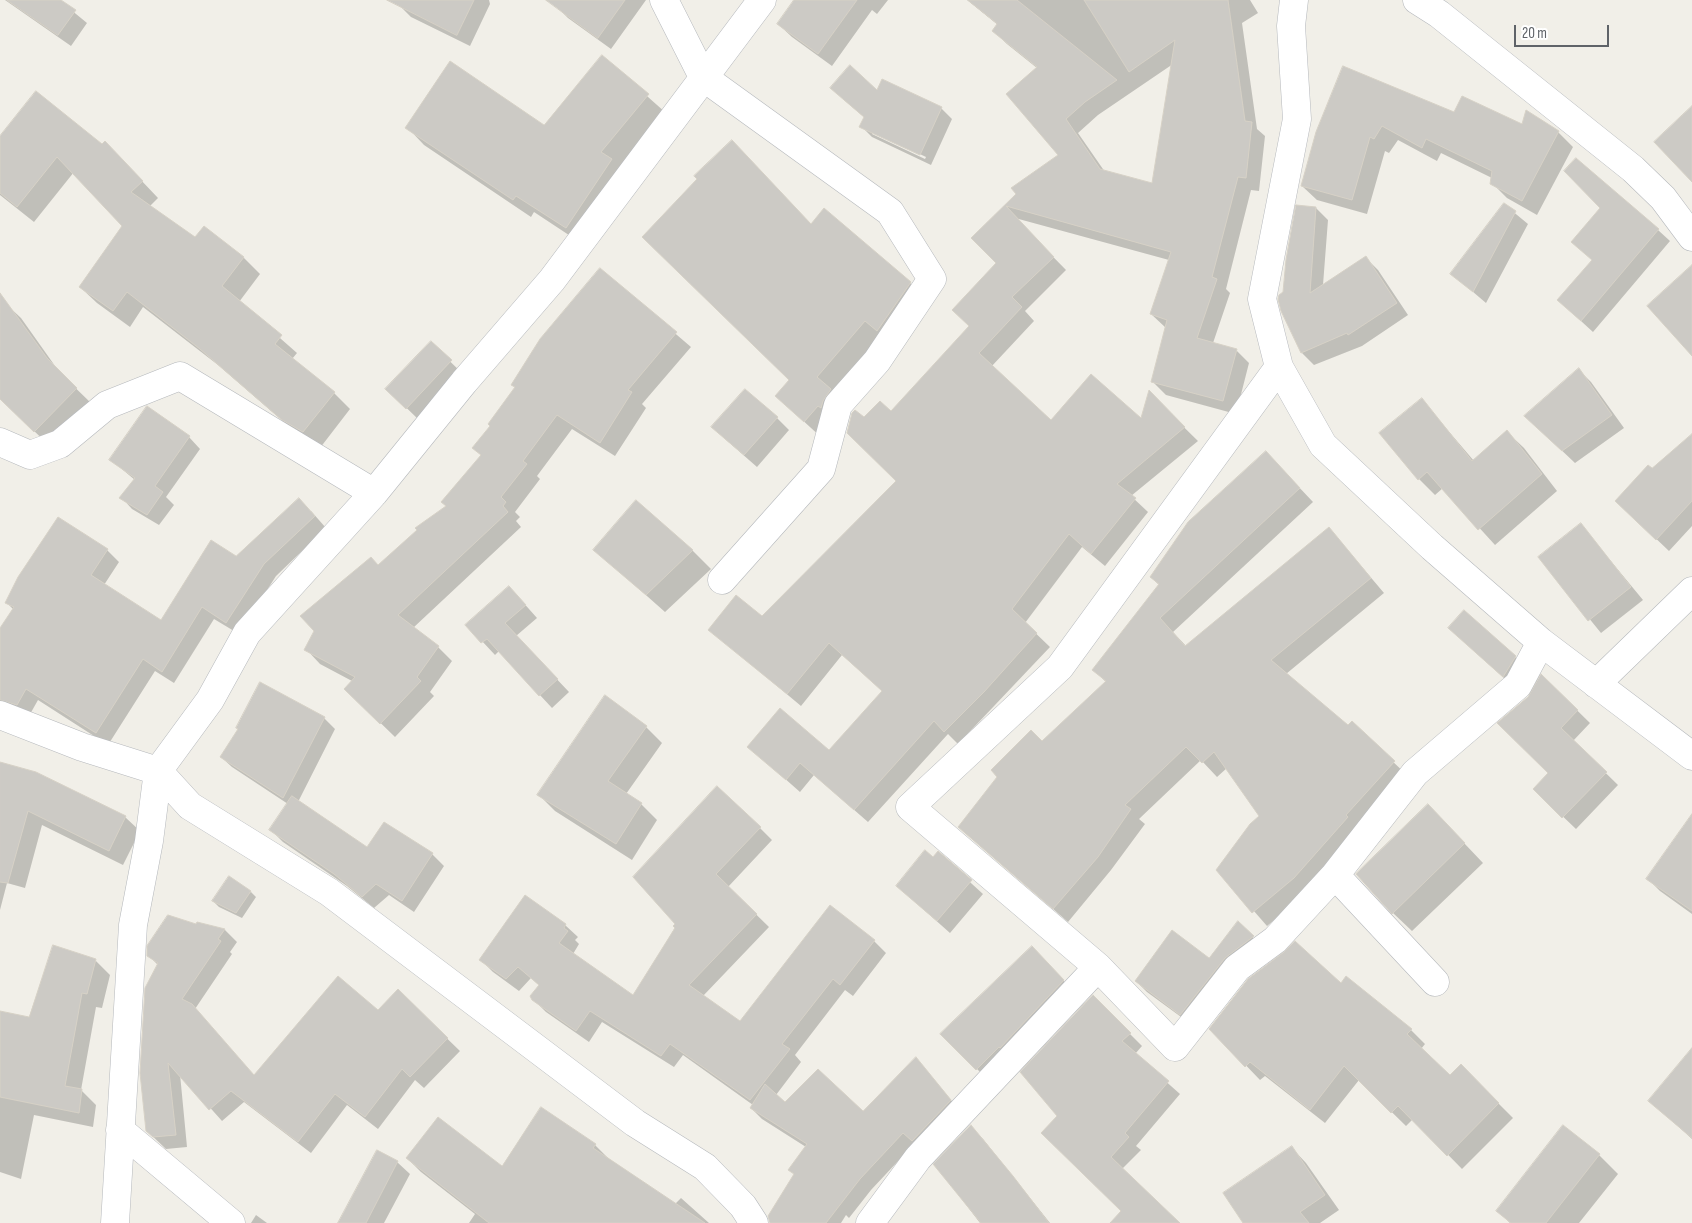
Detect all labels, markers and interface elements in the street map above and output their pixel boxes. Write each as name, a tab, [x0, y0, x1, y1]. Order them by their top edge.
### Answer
scale bar	[1517, 15, 1612, 47]
text: 20 m	[1522, 24, 1547, 43]

